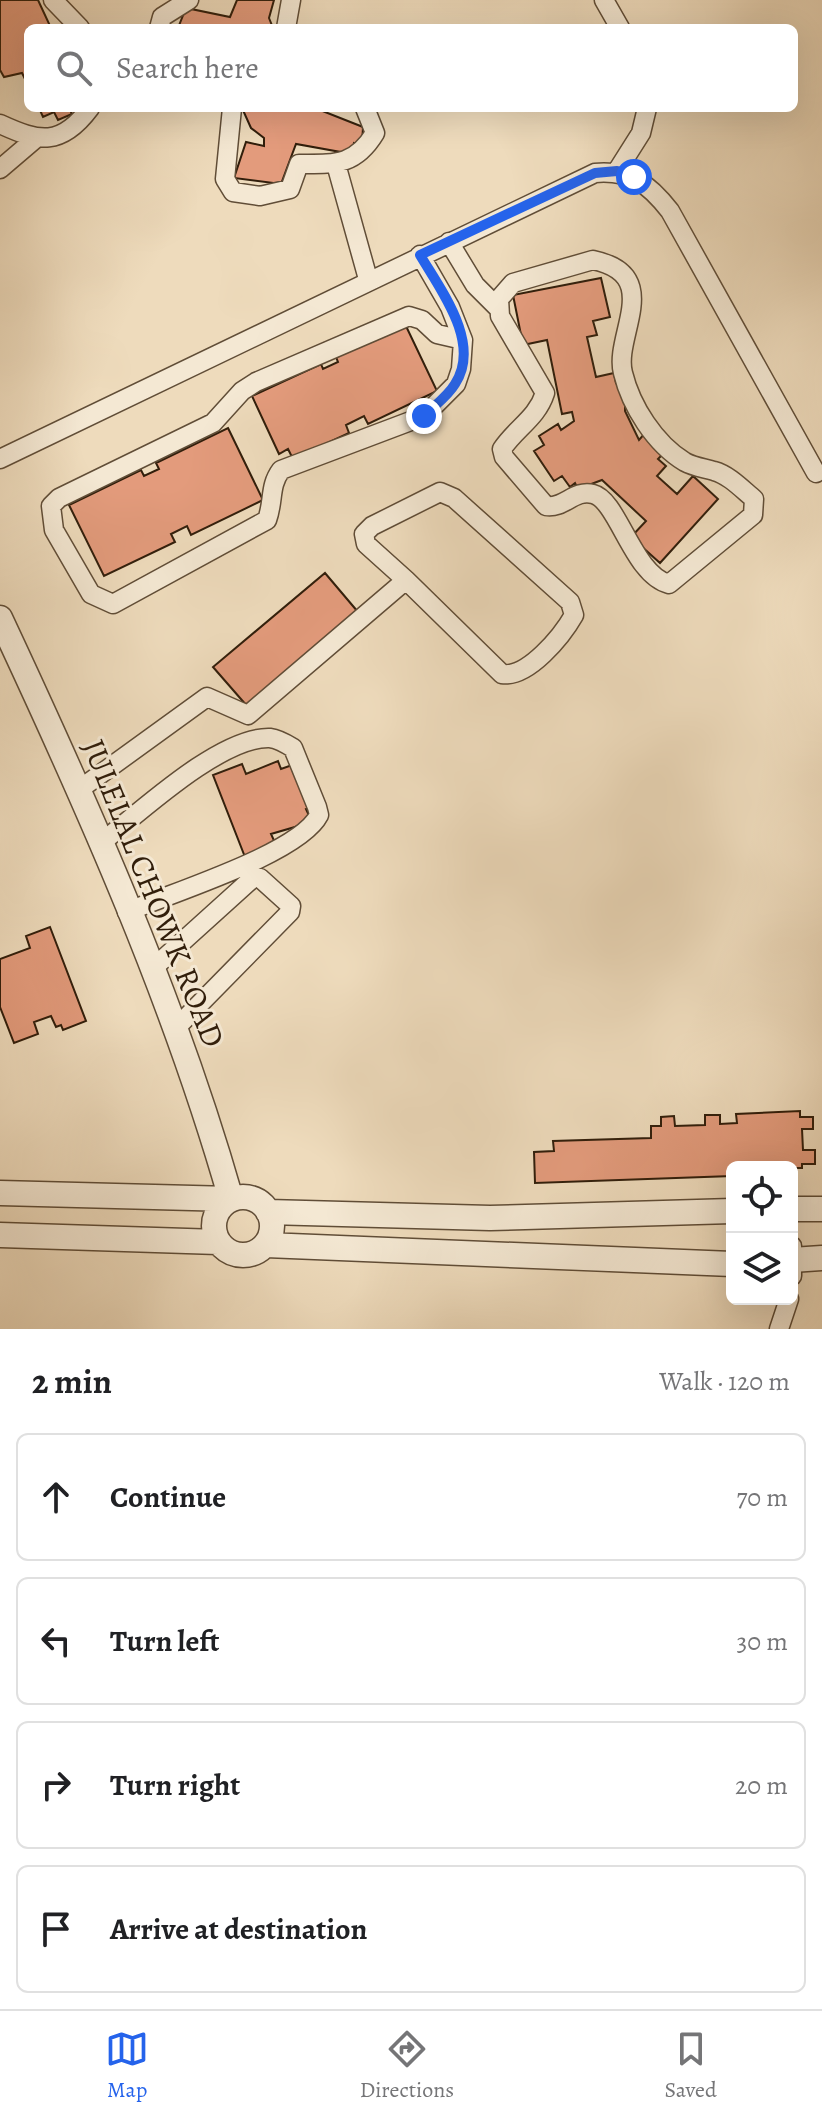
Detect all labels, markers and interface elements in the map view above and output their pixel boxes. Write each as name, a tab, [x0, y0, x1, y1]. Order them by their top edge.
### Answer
search box	[24, 24, 798, 112]
icon: search	[52, 46, 96, 90]
text: Search here	[116, 48, 259, 88]
route start	[616, 159, 652, 195]
route end	[406, 398, 442, 434]
street label: JULELAL CHOWK ROAD	[72, 732, 236, 1054]
map controls	[726, 1161, 798, 1305]
button: locate	[726, 1161, 798, 1233]
button: layers	[726, 1233, 798, 1305]
text: 2 min	[32, 1358, 112, 1405]
text: Walk · 120 m	[659, 1364, 790, 1399]
icon: ahead	[34, 1475, 78, 1519]
text: Continue	[110, 1477, 226, 1517]
text: 70 m	[736, 1480, 788, 1515]
icon: left	[34, 1619, 78, 1663]
text: Turn left	[110, 1621, 219, 1661]
text: 30 m	[737, 1624, 788, 1659]
icon: right	[34, 1763, 78, 1807]
text: Turn right	[110, 1765, 240, 1805]
text: 20 m	[735, 1768, 788, 1803]
icon: arrive	[34, 1907, 78, 1951]
text: Arrive at destination	[110, 1909, 367, 1949]
tab: Map	[105, 2027, 149, 2105]
tab: Directions	[360, 2027, 454, 2105]
tab: Saved	[665, 2027, 717, 2105]

